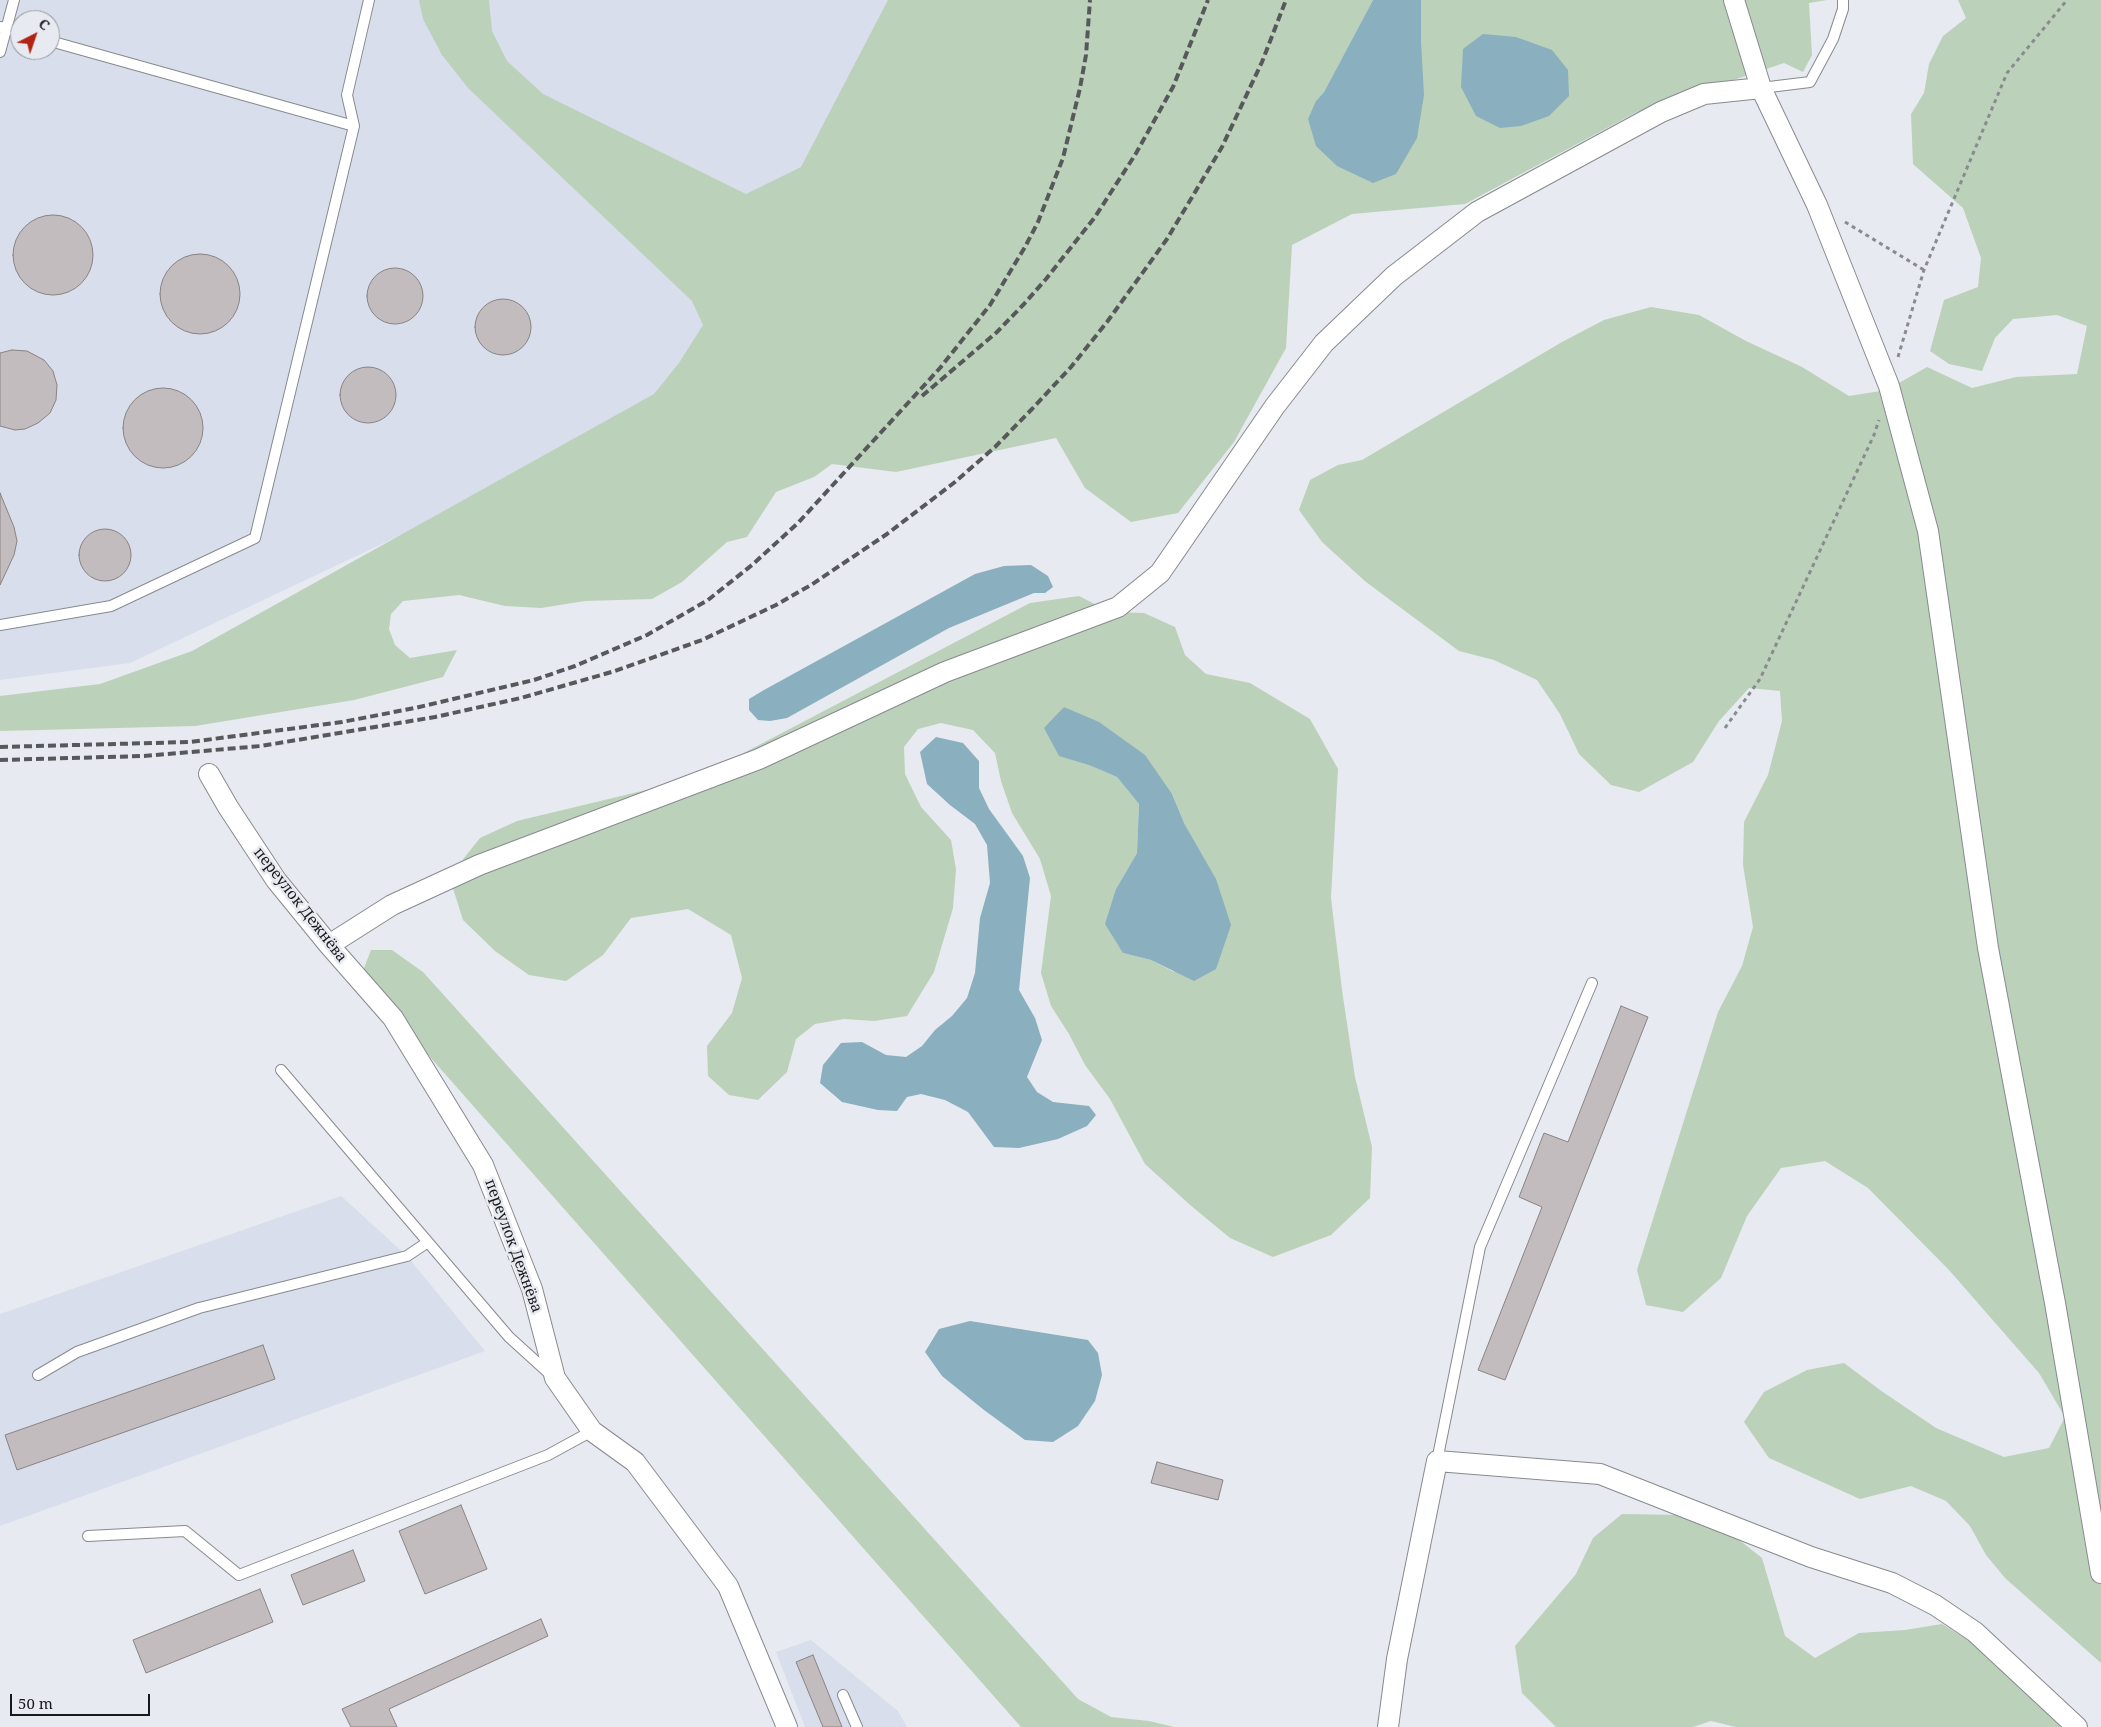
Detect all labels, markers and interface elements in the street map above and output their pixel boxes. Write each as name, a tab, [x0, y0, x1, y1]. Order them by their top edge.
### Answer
north arrow	[10, 10, 60, 60]
text: С	[35, 14, 54, 34]
street label: переулок Дежнёва	[250, 844, 350, 966]
street label: переулок Дежнёва	[480, 1177, 546, 1315]
scale bar	[12, 1684, 152, 1716]
text: 50 m	[18, 1693, 53, 1713]

